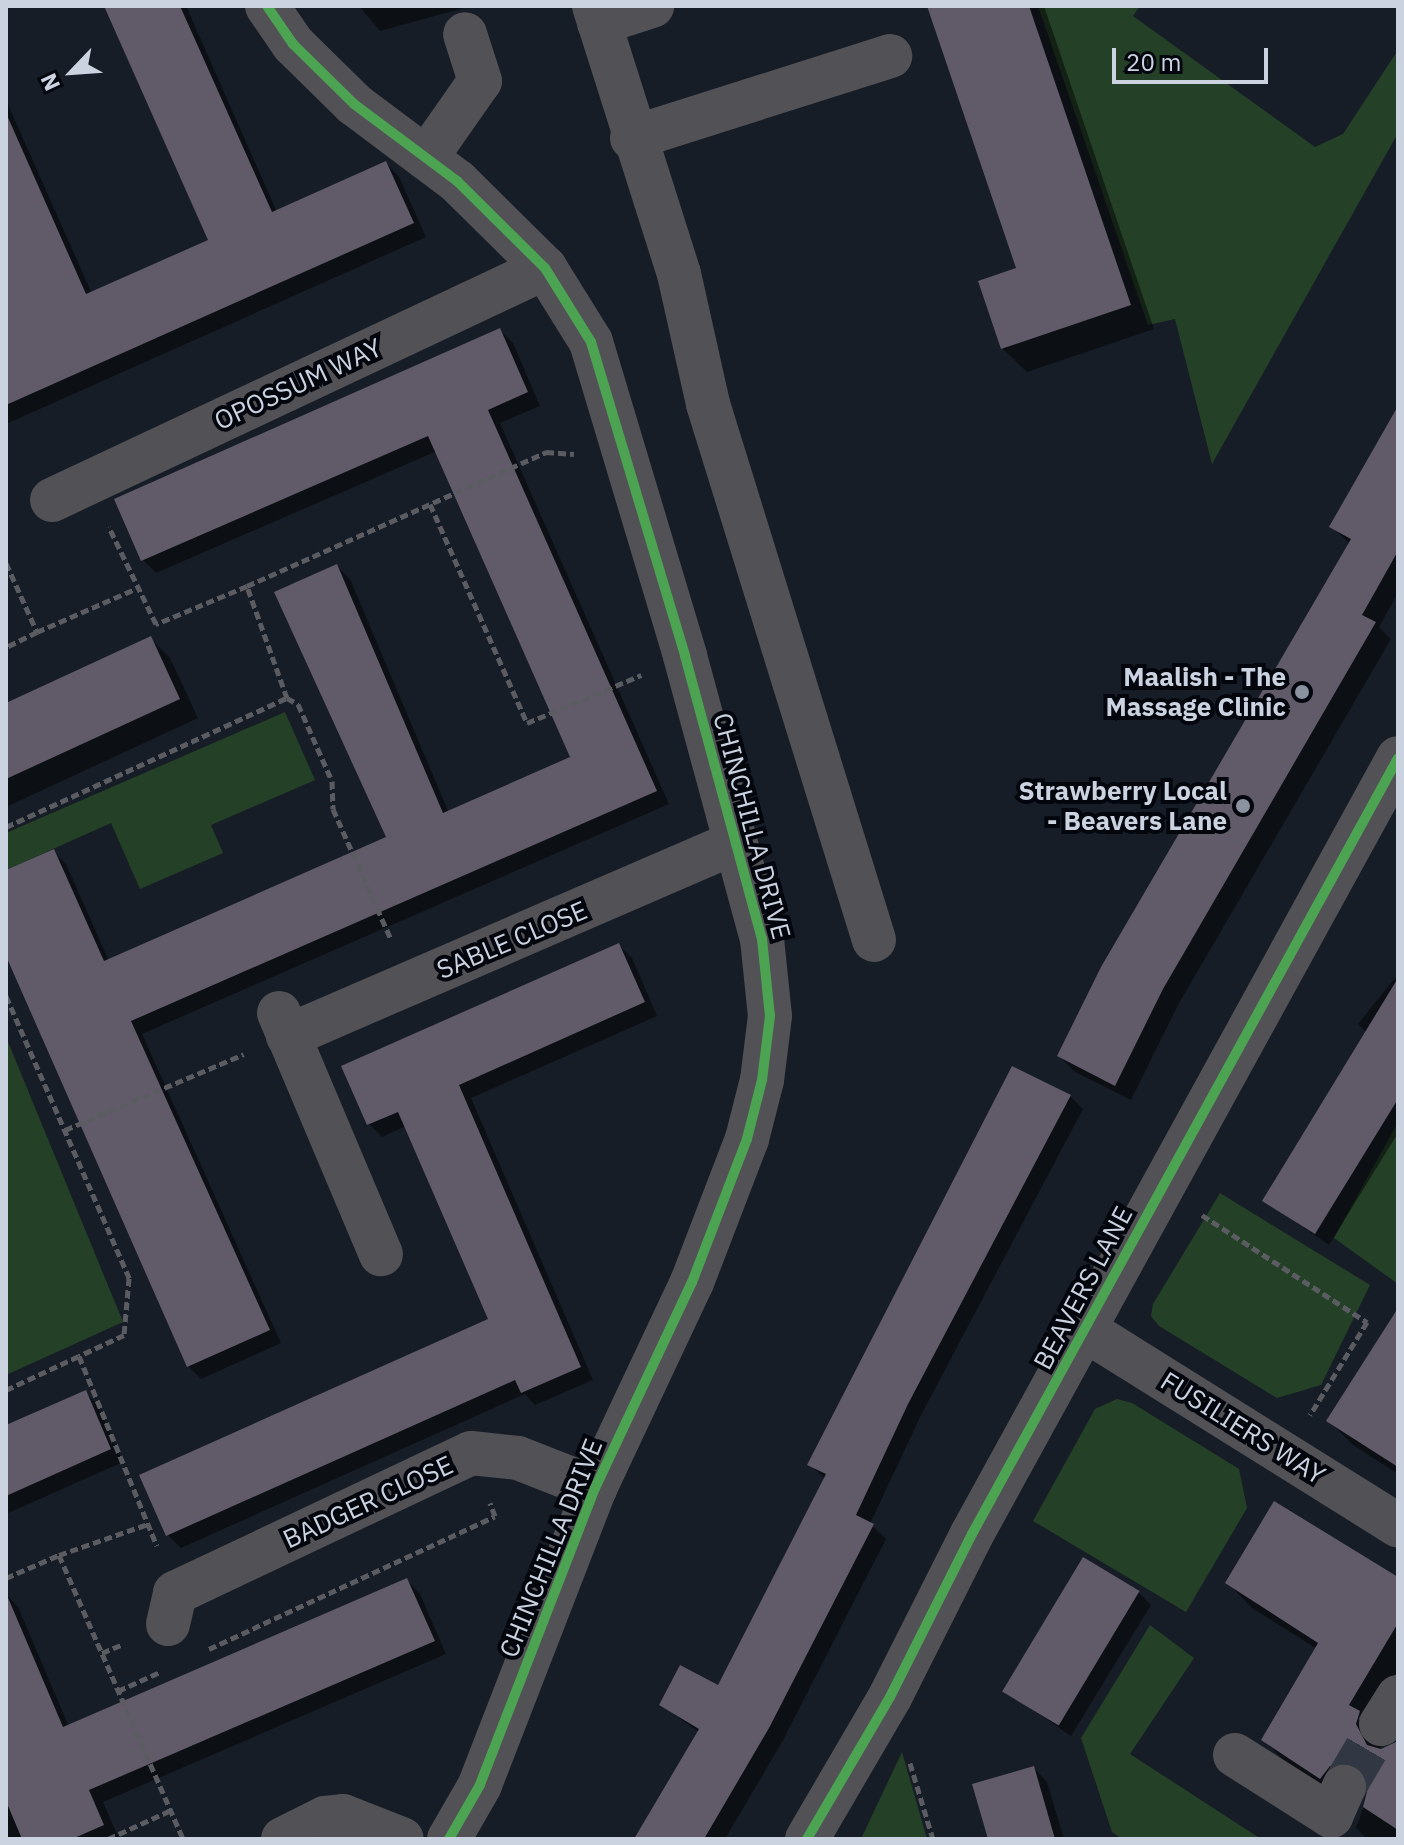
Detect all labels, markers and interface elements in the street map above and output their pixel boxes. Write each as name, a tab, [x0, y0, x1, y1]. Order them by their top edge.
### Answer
north arrow	[32, 32, 112, 112]
scale bar	[1116, 32, 1272, 82]
text: 20 m	[1126, 46, 1181, 78]
text: N	[33, 69, 66, 96]
street label: OPOSSUM WAY	[209, 332, 387, 436]
place label: Maalish - The Massage Clinic	[1106, 661, 1286, 722]
marker: Maalish - The Massage Clinic	[1293, 683, 1311, 701]
street label: CHINCHILLA DRIVE	[707, 709, 797, 943]
place label: Strawberry Local - Beavers Lane	[1018, 775, 1227, 836]
marker: Strawberry Local - Beavers Lane	[1234, 797, 1252, 815]
street label: SABLE CLOSE	[432, 894, 592, 986]
street label: BEAVERS LANE	[1027, 1201, 1139, 1375]
street label: FUSILIERS WAY	[1155, 1365, 1331, 1491]
street label: CHINCHILLA DRIVE	[493, 1434, 609, 1662]
street label: BADGER CLOSE	[278, 1449, 458, 1555]

